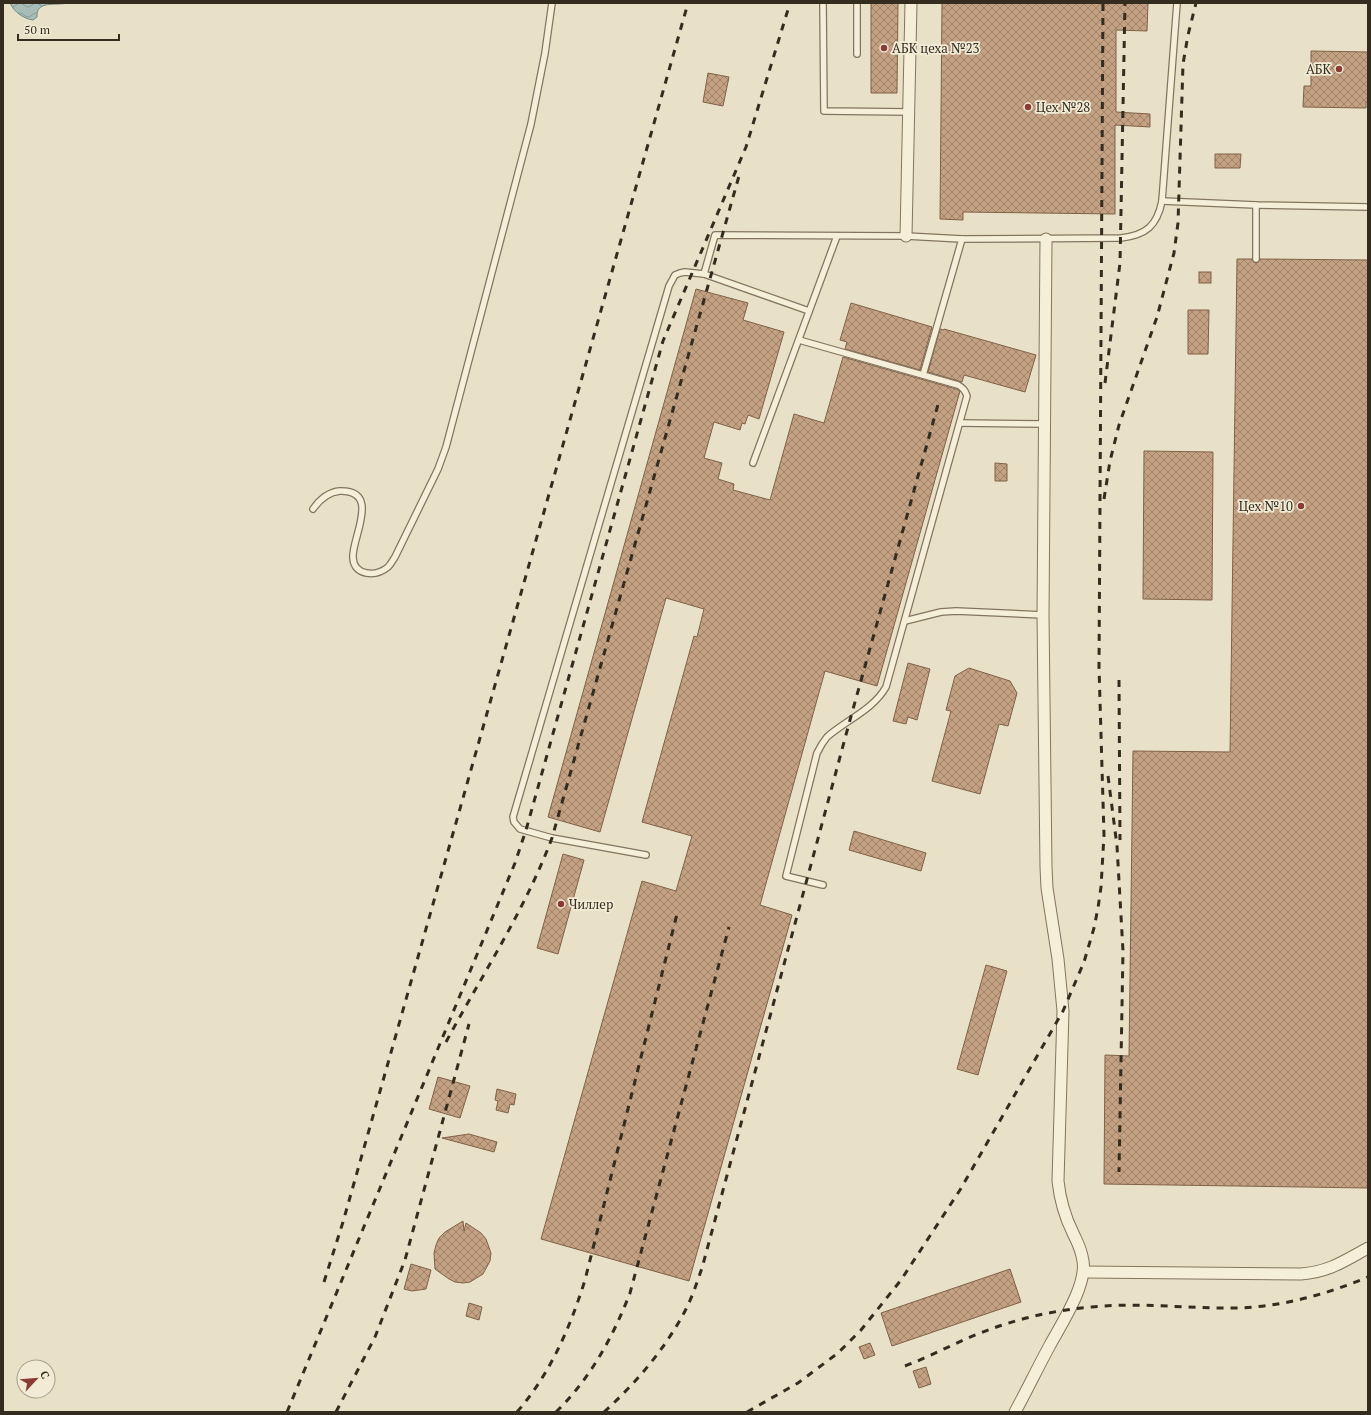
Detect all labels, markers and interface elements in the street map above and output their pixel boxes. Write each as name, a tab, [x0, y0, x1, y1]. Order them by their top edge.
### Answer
scale bar	[18, 16, 119, 42]
text: 50 m	[24, 22, 51, 37]
place label: АБК цеха №23	[892, 39, 980, 57]
marker: АБК цеха №23	[879, 43, 889, 53]
place label: АБК	[1306, 60, 1332, 78]
marker: АБК	[1334, 64, 1344, 74]
place label: Цех №28	[1036, 98, 1090, 116]
marker: Цех №28	[1023, 102, 1033, 112]
place label: Цех №10	[1239, 497, 1293, 515]
marker: Цех №10	[1296, 501, 1306, 511]
place label: Чиллер	[569, 895, 613, 913]
marker: Чиллер	[556, 899, 566, 909]
north arrow	[16, 1359, 56, 1399]
text: С	[37, 1368, 53, 1381]

